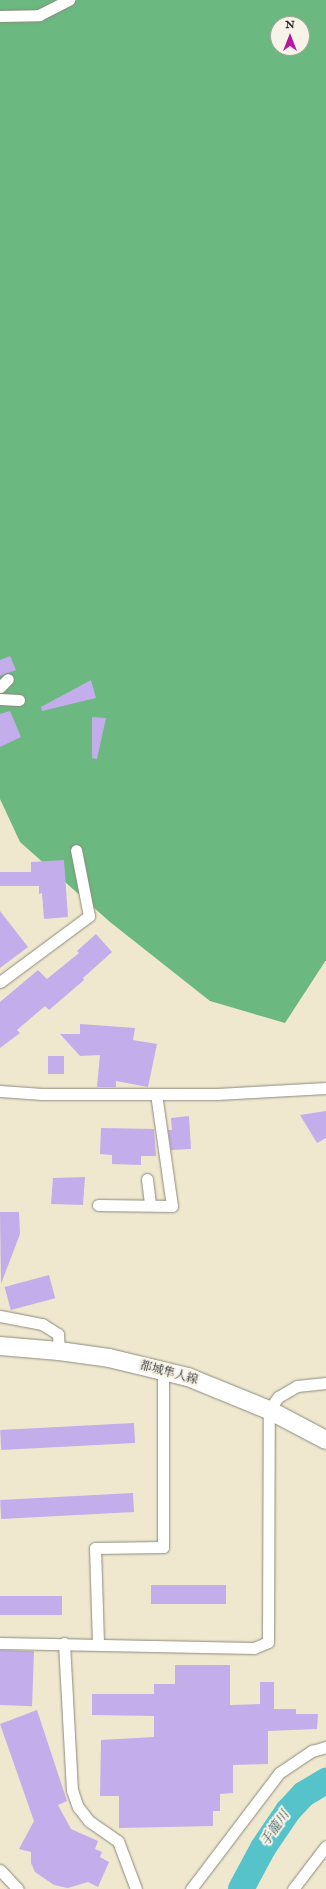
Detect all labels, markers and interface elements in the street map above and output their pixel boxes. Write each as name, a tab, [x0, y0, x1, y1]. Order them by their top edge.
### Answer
north arrow	[270, 16, 310, 56]
text: N	[285, 18, 295, 32]
street label: 都城隼人線	[138, 1358, 200, 1388]
water label: 手籠川	[258, 1809, 294, 1849]

